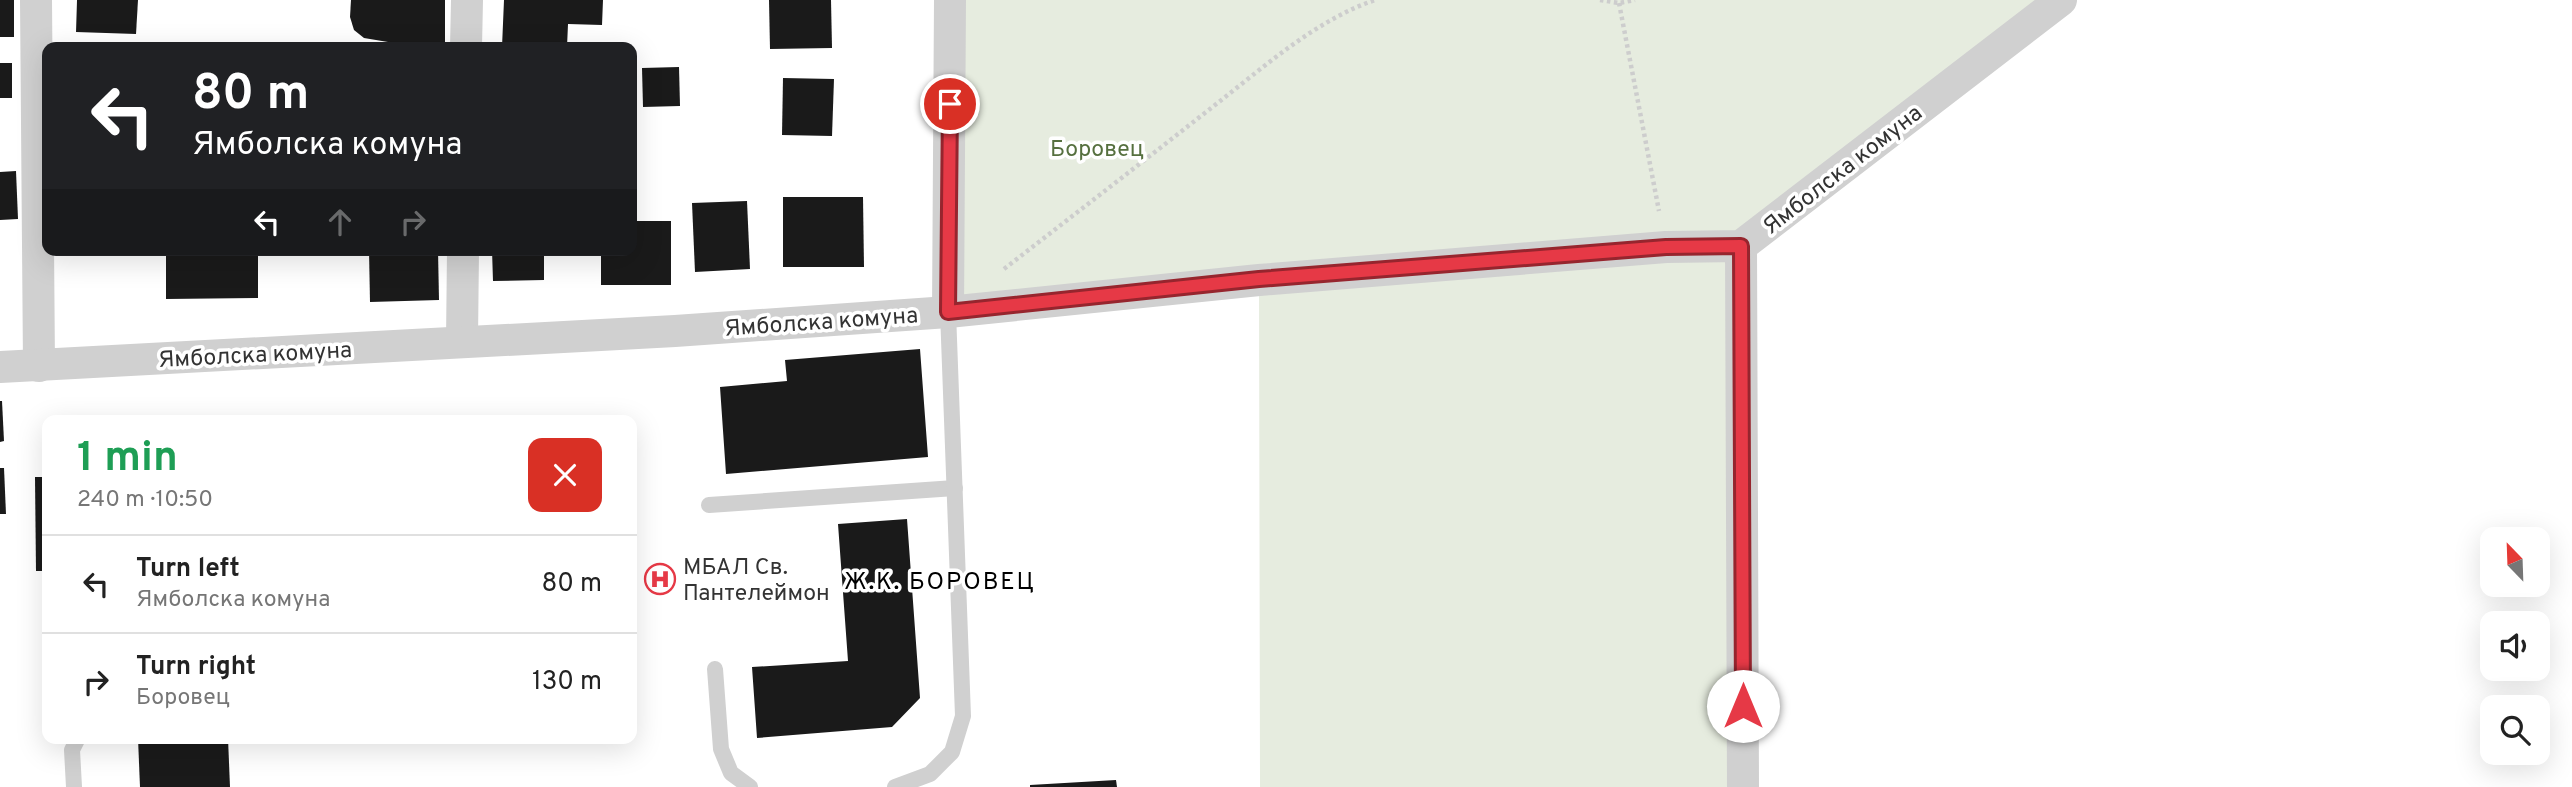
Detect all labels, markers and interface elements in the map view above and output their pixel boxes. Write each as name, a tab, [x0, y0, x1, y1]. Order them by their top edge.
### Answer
text: 80 m	[192, 65, 309, 127]
icon: left	[77, 70, 168, 161]
pin	[920, 74, 980, 134]
icon: arrive	[931, 85, 969, 123]
street label: Ямболска комуна	[1758, 100, 1929, 242]
text: Ямболска комуна	[192, 126, 462, 166]
park label: Боровец	[1050, 136, 1144, 165]
icon: left	[248, 203, 286, 241]
icon: ahead	[321, 203, 359, 241]
icon: right	[394, 203, 432, 241]
street label: Ямболска комуна	[723, 302, 919, 345]
street label: Ямболска комуна	[157, 337, 353, 376]
text: 1 min	[77, 433, 178, 486]
button: close	[528, 438, 602, 512]
text: 240 m · 10:50	[77, 486, 213, 515]
north arrow	[2480, 527, 2550, 597]
map controls	[2480, 527, 2550, 765]
text: Turn left	[136, 553, 240, 586]
place label: МБАЛ Св. Пантелеймон	[683, 554, 830, 609]
hospital icon: МБАЛ Св. Пантелеймон	[643, 562, 677, 596]
icon: left	[77, 565, 115, 603]
text: 80 m	[542, 568, 602, 601]
district label: Ж.К. БОРОВЕЦ	[844, 568, 1036, 598]
text: Ямболска комуна	[136, 586, 330, 615]
button: sound	[2480, 611, 2550, 681]
text: Turn right	[136, 651, 256, 684]
icon: right	[77, 663, 115, 701]
text: 130 m	[532, 666, 602, 699]
position arrow	[1706, 669, 1780, 743]
text: Боровец	[136, 684, 230, 713]
button: search	[2480, 695, 2550, 765]

